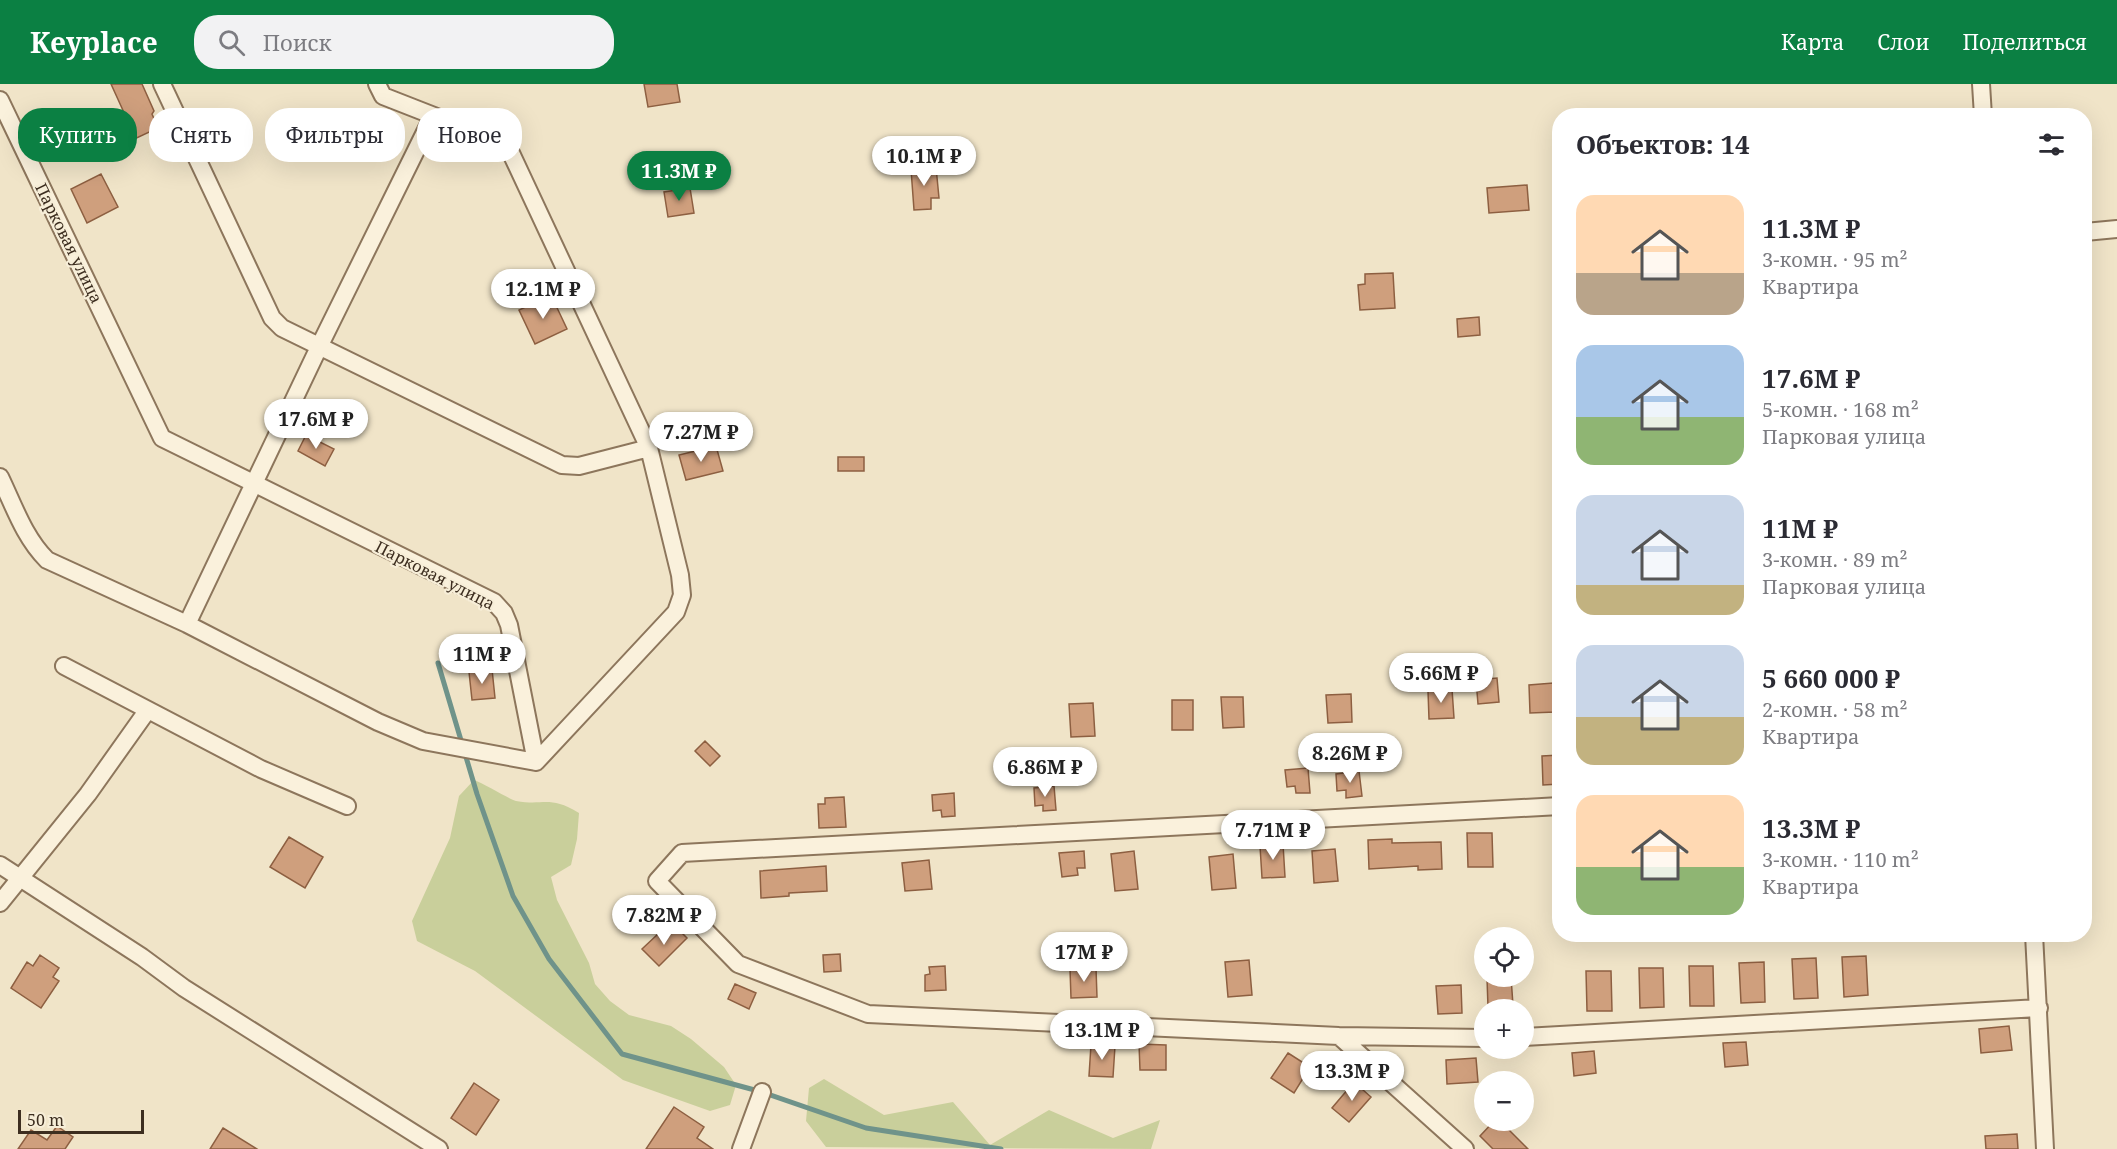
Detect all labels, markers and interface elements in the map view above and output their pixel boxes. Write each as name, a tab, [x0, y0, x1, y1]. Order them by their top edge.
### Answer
search box	[194, 15, 614, 69]
text: Keyplace	[30, 23, 158, 61]
icon: search	[215, 26, 248, 59]
text: Поиск	[263, 27, 331, 57]
text: Карта	[1781, 28, 1844, 56]
text: Слои	[1877, 28, 1929, 56]
text: Поделиться	[1962, 28, 2087, 56]
chip: Купить	[18, 108, 137, 162]
chip: Снять	[149, 108, 253, 162]
chip: Фильтры	[265, 108, 405, 162]
chip: Новое	[417, 108, 522, 162]
text: Объектов: 14	[1576, 126, 1750, 162]
icon: filters	[2035, 128, 2068, 161]
pin: 10.1M ₽	[869, 136, 979, 187]
text: 10.1M ₽	[886, 142, 962, 169]
pin: 11.3M ₽	[624, 151, 734, 202]
text: 11.3M ₽	[641, 157, 717, 184]
street label: Парковая улица	[30, 179, 108, 307]
text: 11.3M ₽	[1762, 210, 1861, 246]
icon: home	[1624, 219, 1696, 291]
text: 3-комн. · 95 m²	[1762, 246, 1908, 273]
pin: 12.1M ₽	[488, 269, 598, 320]
text: Квартира	[1762, 273, 1859, 300]
text: 12.1M ₽	[505, 275, 581, 302]
text: 17.6M ₽	[1762, 360, 1861, 396]
icon: home	[1624, 369, 1696, 441]
text: 5-комн. · 168 m²	[1762, 396, 1919, 423]
pin: 17.6M ₽	[261, 399, 371, 450]
text: 17.6M ₽	[278, 405, 354, 432]
pin: 7.27M ₽	[646, 412, 756, 463]
text: 7.27M ₽	[663, 418, 739, 445]
text: Парковая улица	[1762, 423, 1926, 450]
text: 11M ₽	[1762, 510, 1838, 546]
icon: home	[1624, 519, 1696, 591]
street label: Парковая улица	[372, 535, 498, 615]
text: 3-комн. · 89 m²	[1762, 546, 1908, 573]
text: Парковая улица	[1762, 573, 1926, 600]
pin: 11M ₽	[440, 634, 524, 685]
text: 11M ₽	[453, 640, 511, 667]
pin: 5.66M ₽	[1386, 653, 1496, 704]
text: 5.66M ₽	[1403, 659, 1479, 686]
text: 5 660 000 ₽	[1762, 660, 1900, 696]
icon: home	[1624, 669, 1696, 741]
text: 2-комн. · 58 m²	[1762, 696, 1908, 723]
text: Квартира	[1762, 723, 1859, 750]
pin: 8.26M ₽	[1295, 733, 1405, 784]
text: 8.26M ₽	[1312, 739, 1388, 766]
pin: 6.86M ₽	[990, 747, 1100, 798]
text: 6.86M ₽	[1007, 753, 1083, 780]
pin: 7.71M ₽	[1218, 810, 1328, 861]
text: 13.3M ₽	[1762, 810, 1861, 846]
text: 7.71M ₽	[1235, 816, 1311, 843]
icon: home	[1624, 819, 1696, 891]
text: 3-комн. · 110 m²	[1762, 846, 1919, 873]
text: Квартира	[1762, 873, 1859, 900]
pin: 7.82M ₽	[609, 895, 719, 946]
text: 7.82M ₽	[626, 901, 702, 928]
map controls	[1474, 927, 1534, 1131]
button: locate	[1474, 927, 1534, 987]
pin: 17M ₽	[1042, 932, 1126, 983]
text: 17M ₽	[1055, 938, 1113, 965]
button: +	[1474, 999, 1534, 1059]
pin: 13.1M ₽	[1047, 1010, 1157, 1061]
text: 13.1M ₽	[1064, 1016, 1140, 1043]
pin: 13.3M ₽	[1297, 1051, 1407, 1102]
text: 13.3M ₽	[1314, 1057, 1390, 1084]
button: −	[1474, 1071, 1534, 1131]
scale bar	[18, 1107, 144, 1134]
text: 50 m	[27, 1109, 64, 1131]

